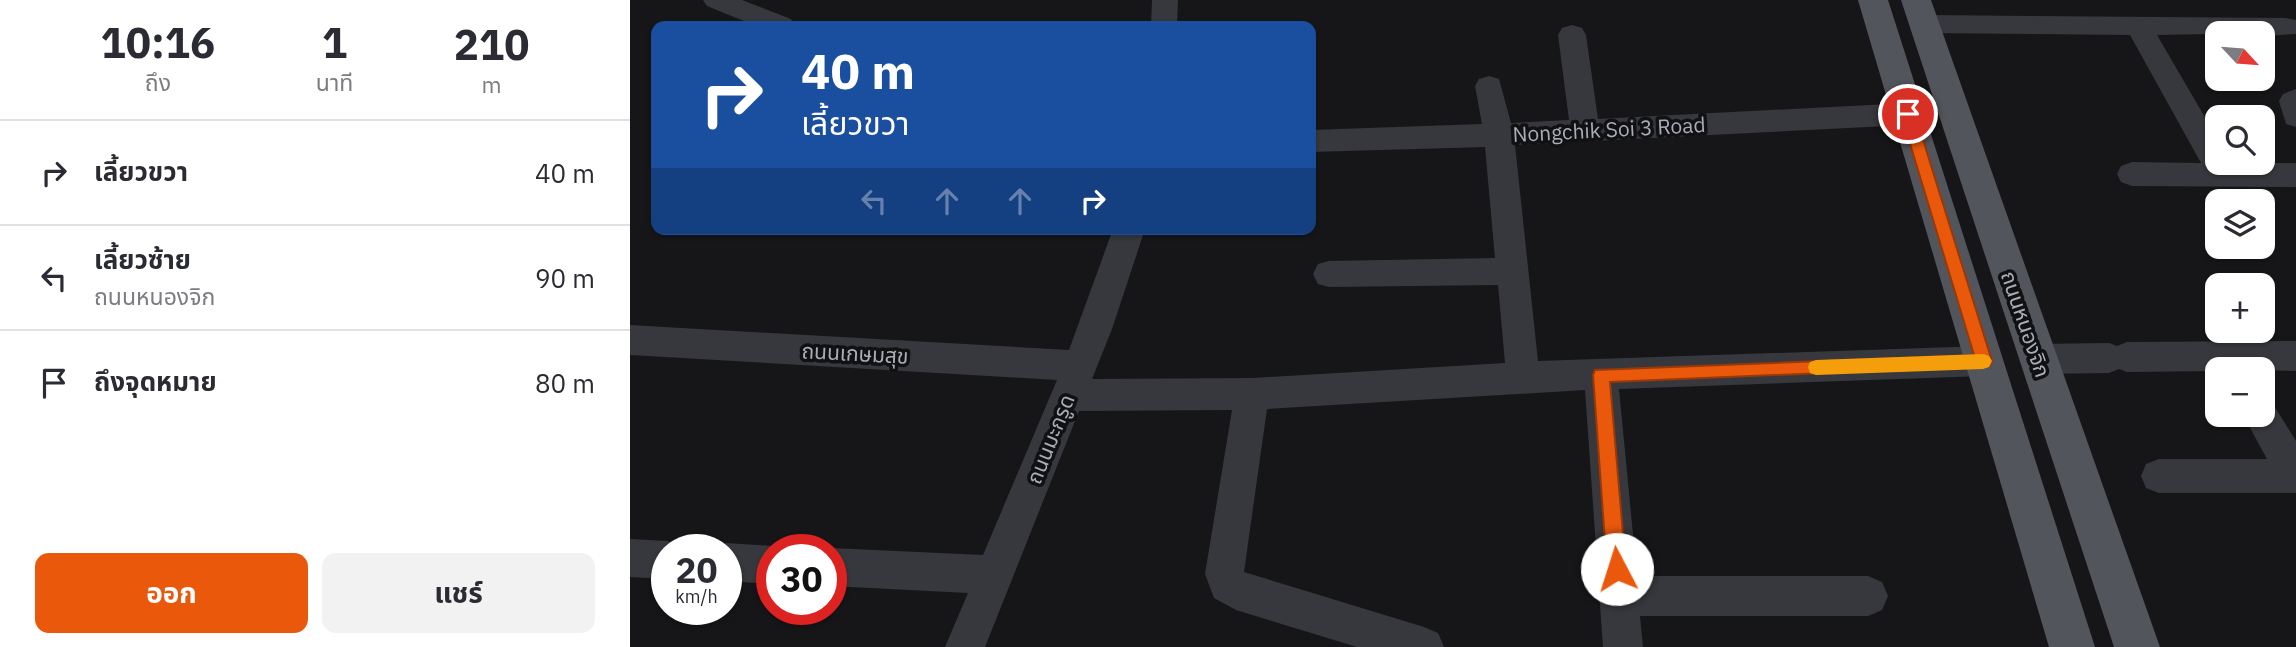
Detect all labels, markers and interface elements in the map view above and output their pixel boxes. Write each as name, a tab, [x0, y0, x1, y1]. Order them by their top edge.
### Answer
text: 10:16	[101, 15, 215, 70]
text: 1	[322, 15, 347, 70]
text: 210	[454, 17, 529, 72]
north arrow	[2205, 21, 2275, 91]
map controls	[2205, 21, 2275, 427]
text: 40 m	[801, 39, 915, 102]
icon: right	[686, 49, 777, 140]
text: ถึง	[145, 67, 171, 97]
text: นาที	[316, 67, 353, 97]
text: m	[482, 69, 502, 99]
pin	[1878, 84, 1938, 144]
icon: arrive	[1889, 95, 1927, 133]
text: เลี้ยวขวา	[801, 102, 909, 144]
button: search	[2205, 105, 2275, 175]
street label: Nongchik Soi 3 Road	[1512, 110, 1706, 148]
icon: right	[35, 154, 73, 192]
text: เลี้ยวขวา	[94, 154, 188, 188]
text: 40 m	[535, 156, 595, 190]
icon: left	[855, 182, 893, 220]
icon: ahead	[928, 182, 966, 220]
icon: ahead	[1001, 182, 1039, 220]
icon: right	[1074, 182, 1112, 220]
button: layers	[2205, 189, 2275, 259]
text: เลี้ยวซ้าย	[94, 242, 191, 276]
icon: left	[35, 259, 73, 297]
text: 90 m	[535, 261, 595, 295]
street label: ถนนหนองจิก	[1995, 267, 2057, 381]
button: +	[2205, 273, 2275, 343]
text: ถนนหนองจิก	[94, 281, 215, 311]
street label: ถนนเกษมสุข	[801, 336, 909, 370]
button: −	[2205, 357, 2275, 427]
icon: arrive	[35, 364, 73, 402]
text: ถึงจุดหมาย	[94, 364, 217, 398]
text: 80 m	[535, 366, 595, 400]
street label: ถนนมะกรูด	[1019, 390, 1081, 488]
position arrow	[1580, 532, 1654, 606]
speed limit sign: 30	[756, 534, 847, 625]
text: 20	[675, 547, 718, 593]
button: ออก	[35, 553, 308, 633]
button: แชร์	[322, 553, 595, 633]
text: km/h	[675, 585, 718, 608]

